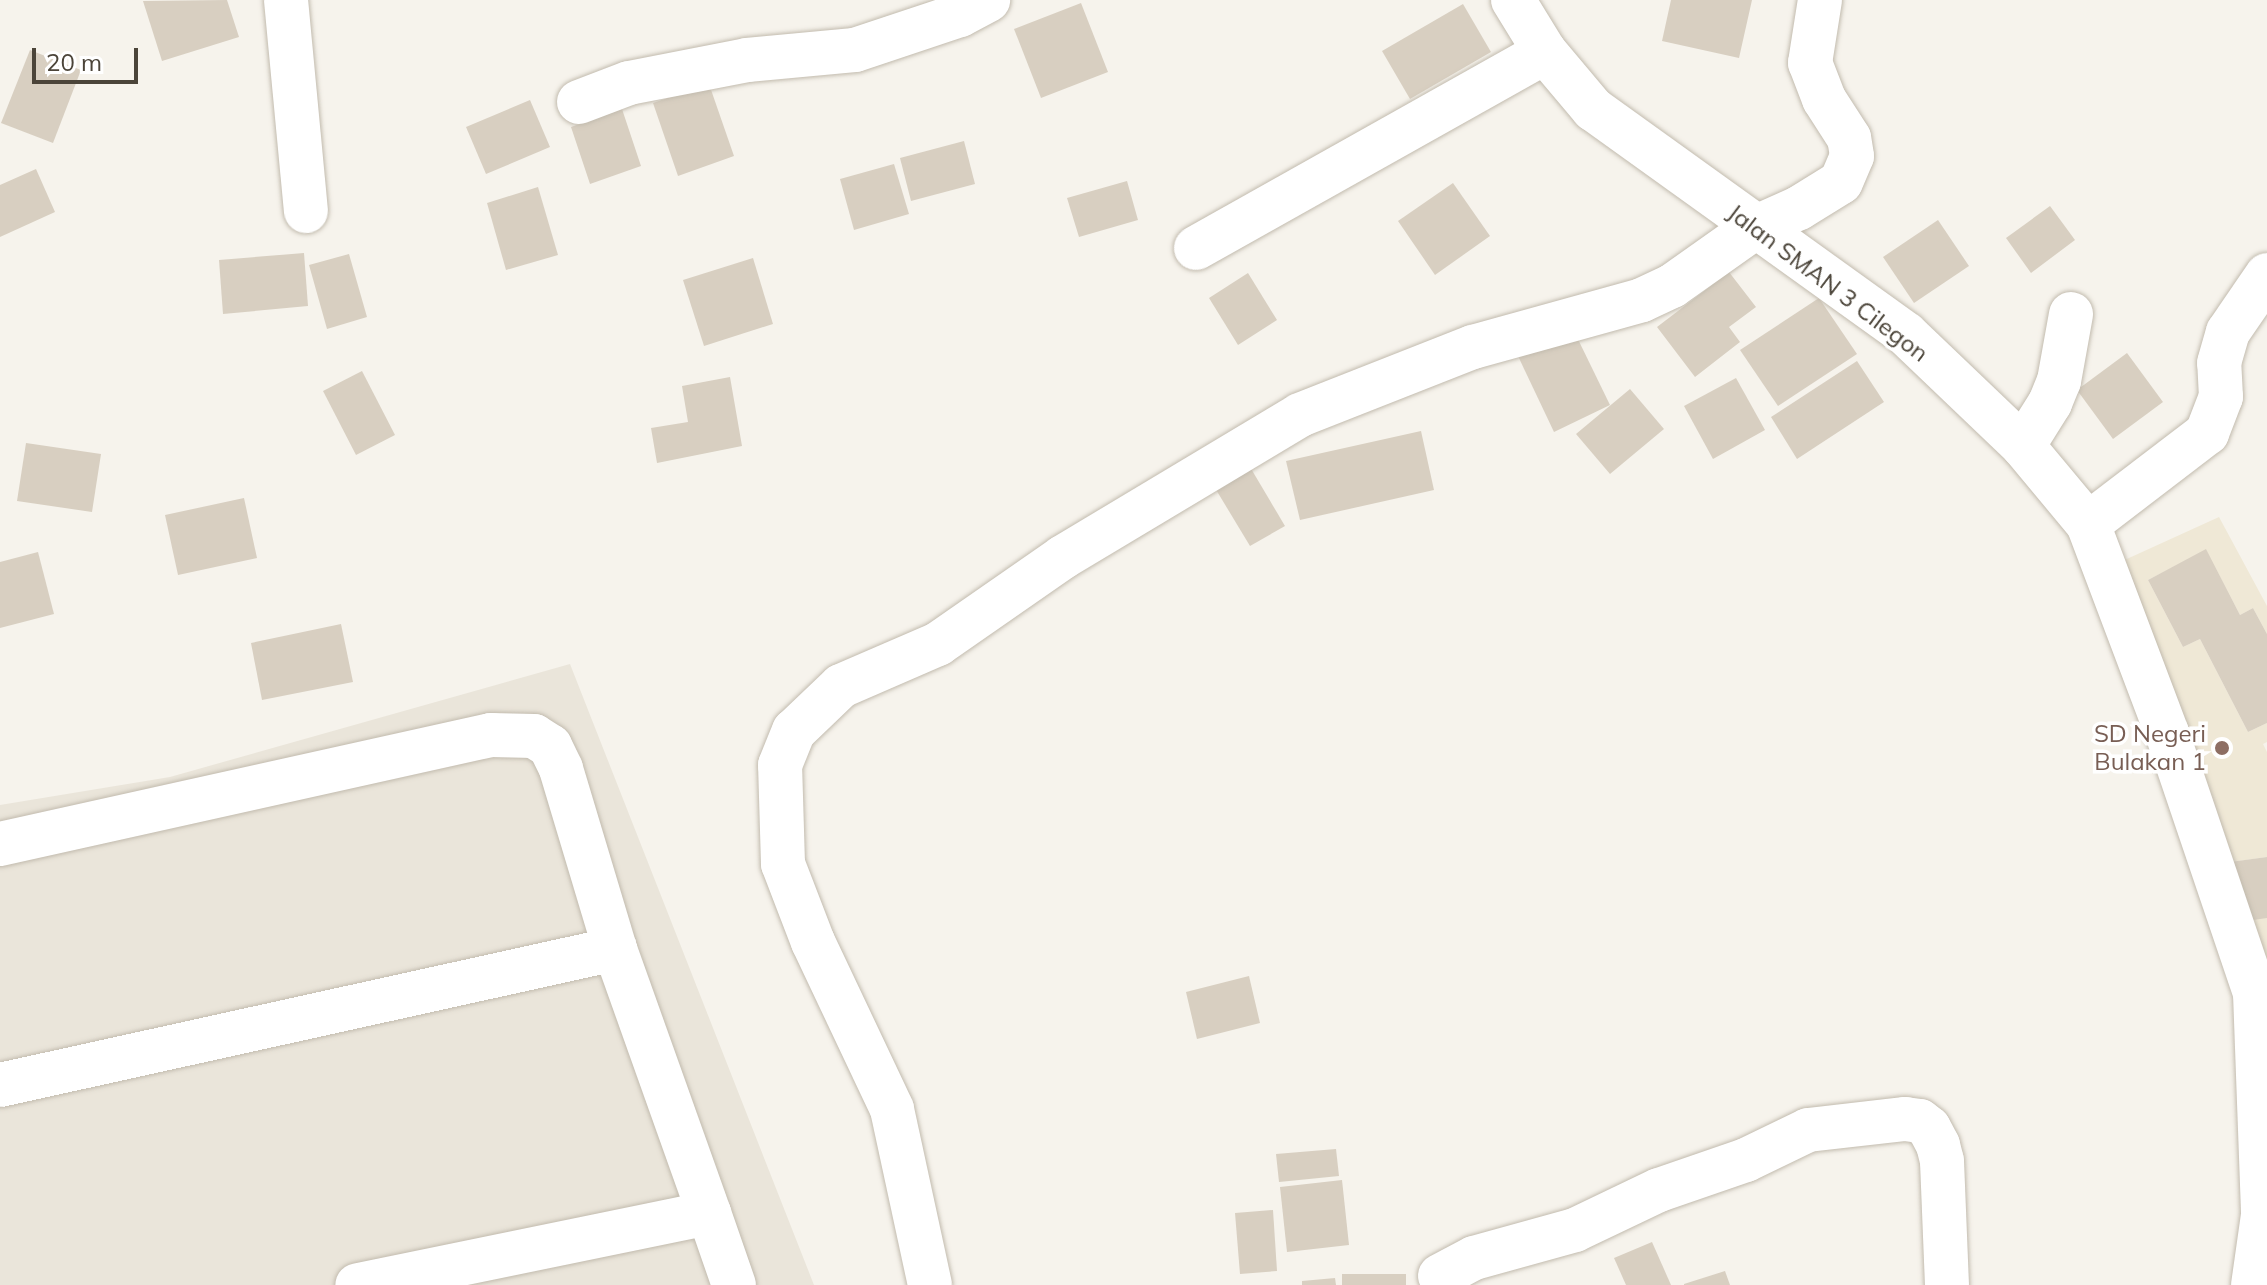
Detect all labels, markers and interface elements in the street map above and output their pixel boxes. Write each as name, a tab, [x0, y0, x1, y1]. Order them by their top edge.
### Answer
scale bar	[36, 32, 142, 82]
text: 20 m	[46, 47, 102, 77]
street label: Jalan SMAN 3 Cilegon	[1722, 198, 1934, 368]
place label: SD Negeri Bulakan 1	[2094, 720, 2206, 776]
marker: SD Negeri Bulakan 1	[2213, 739, 2231, 757]

